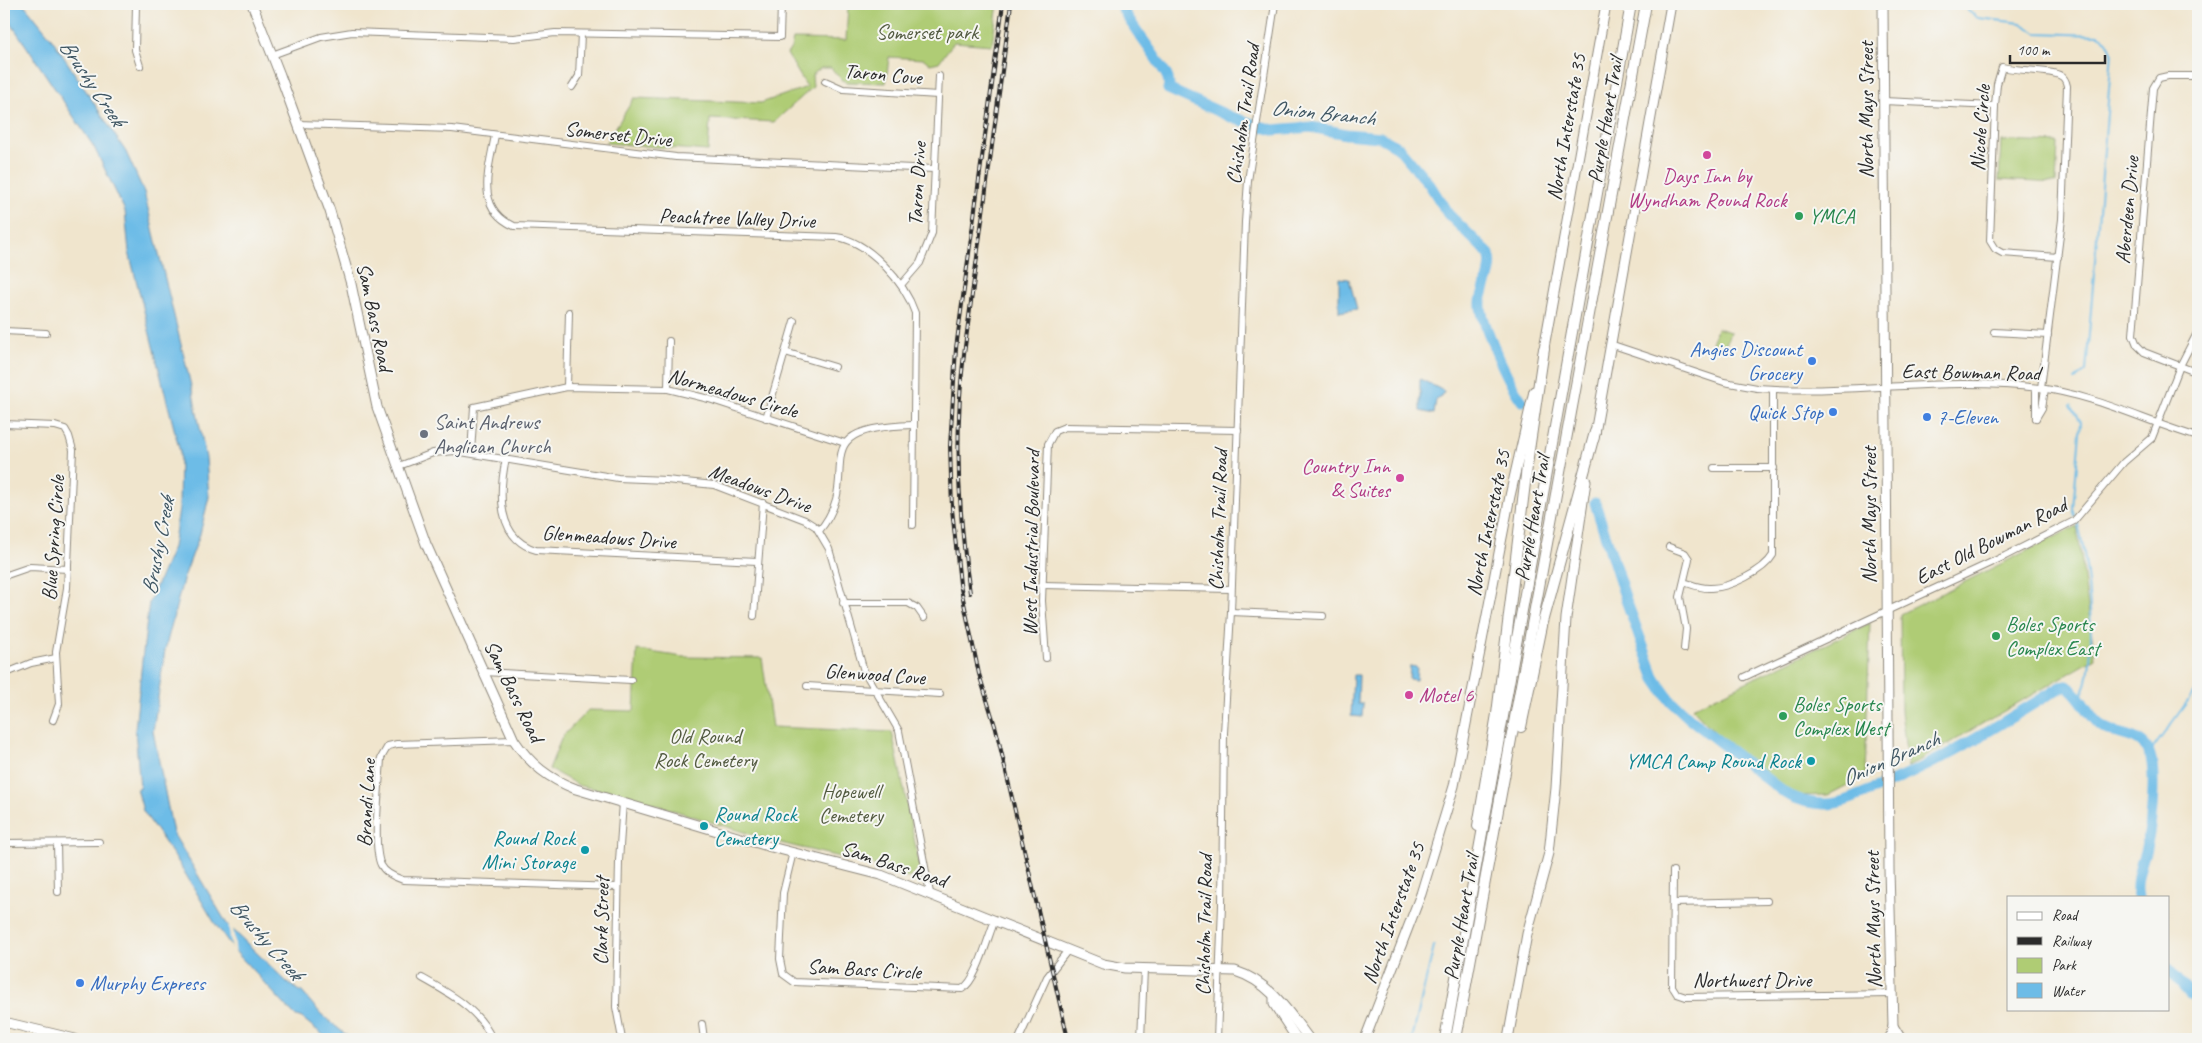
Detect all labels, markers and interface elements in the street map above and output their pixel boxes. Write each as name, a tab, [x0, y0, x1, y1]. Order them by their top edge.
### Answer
park label: Somerset park	[876, 19, 980, 45]
scale bar	[2010, 32, 2104, 64]
water label: Brushy Creek	[53, 34, 134, 134]
street label: Chisholm Trail Road	[1220, 39, 1266, 186]
street label: North Mays Street	[1853, 39, 1879, 178]
text: 100 m	[2017, 41, 2051, 60]
street label: North Interstate 35	[1540, 50, 1592, 202]
street label: Purple Heart Trail	[1581, 52, 1629, 185]
street label: Taron Cove	[843, 58, 925, 91]
street label: Nicole Circle	[1964, 83, 1996, 172]
water label: Onion Branch	[1270, 94, 1378, 133]
street label: Somerset Drive	[563, 115, 674, 153]
street label: Taron Drive	[902, 139, 932, 227]
marker: Days Inn by Wyndham Round Rock	[1701, 149, 1713, 161]
street label: Aberdeen Drive	[2109, 154, 2145, 265]
place label: Days Inn by Wyndham Round Rock	[1627, 163, 1788, 213]
street label: Peachtree Valley Drive	[659, 202, 817, 234]
place label: YMCA	[1809, 203, 1856, 229]
marker: YMCA	[1793, 210, 1805, 222]
street label: Sam Bass Road	[351, 261, 400, 377]
place label: Angies Discount Grocery	[1690, 336, 1804, 386]
marker: Angies Discount Grocery	[1806, 355, 1818, 367]
street label: East Bowman Road	[1901, 358, 2043, 386]
street label: Normeadows Circle	[665, 362, 802, 424]
place label: Quick Stop	[1748, 399, 1824, 425]
place label: 7-Eleven	[1937, 404, 2000, 430]
marker: Quick Stop	[1827, 406, 1839, 418]
place label: Saint Andrews Anglican Church	[434, 409, 551, 459]
marker: 7-Eleven	[1921, 411, 1933, 423]
marker: Saint Andrews Anglican Church	[418, 428, 430, 440]
street label: North Mays Street	[1856, 444, 1882, 583]
street label: Chisholm Trail Road	[1203, 445, 1234, 591]
street label: North Interstate 35	[1460, 446, 1516, 598]
street label: West Industrial Boulevard	[1016, 447, 1046, 636]
street label: Purple Heart Trail	[1508, 450, 1556, 583]
place label: Country Inn & Suites	[1301, 453, 1392, 503]
street label: Meadows Drive	[705, 458, 816, 519]
marker: Country Inn & Suites	[1394, 472, 1406, 484]
street label: Blue Spring Circle	[36, 473, 70, 601]
street label: East Old Bowman Road	[1911, 490, 2074, 590]
water label: Brushy Creek	[135, 491, 182, 597]
street label: Glenmeadows Drive	[541, 519, 678, 555]
place label: Boles Sports Complex East	[2006, 611, 2103, 661]
marker: Boles Sports Complex East	[1990, 630, 2002, 642]
street label: Sam Bass Road	[478, 636, 551, 749]
street label: Glenwood Cove	[824, 658, 927, 691]
place label: Motel 6	[1419, 682, 1474, 708]
marker: Motel 6	[1403, 689, 1415, 701]
place label: Boles Sports Complex West	[1793, 691, 1892, 741]
marker: Boles Sports Complex West	[1777, 710, 1789, 722]
park label: Old Round Rock Cemetery	[654, 723, 758, 773]
water label: Onion Branch	[1837, 724, 1945, 793]
place label: YMCA Camp Round Rock	[1625, 748, 1802, 774]
marker: YMCA Camp Round Rock	[1805, 755, 1817, 767]
street label: Brandi Lane	[351, 756, 381, 848]
park label: Hopewell Cemetery	[819, 778, 885, 828]
place label: Round Rock Cemetery	[714, 801, 799, 851]
marker: Round Rock Cemetery	[698, 820, 710, 832]
place label: Round Rock Mini Storage	[482, 825, 577, 875]
street label: Sam Bass Road	[838, 835, 954, 894]
street label: North Interstate 35	[1355, 837, 1431, 987]
marker: Round Rock Mini Storage	[579, 844, 591, 856]
street label: Purple Heart Trail	[1437, 849, 1485, 982]
street label: North Mays Street	[1859, 849, 1887, 989]
street label: Chisholm Trail Road	[1190, 850, 1218, 996]
street label: Clark Street	[587, 874, 615, 965]
water label: Brushy Creek	[223, 893, 312, 989]
legend	[2007, 896, 2170, 1010]
text: Road	[2052, 906, 2079, 925]
text: Railway	[2052, 932, 2093, 951]
street label: Sam Bass Circle	[806, 953, 924, 985]
text: Park	[2052, 956, 2077, 975]
street label: Northwest Drive	[1693, 967, 1813, 993]
place label: Murphy Express	[90, 970, 207, 996]
marker: Murphy Express	[74, 977, 86, 989]
text: Water	[2052, 982, 2086, 1001]

